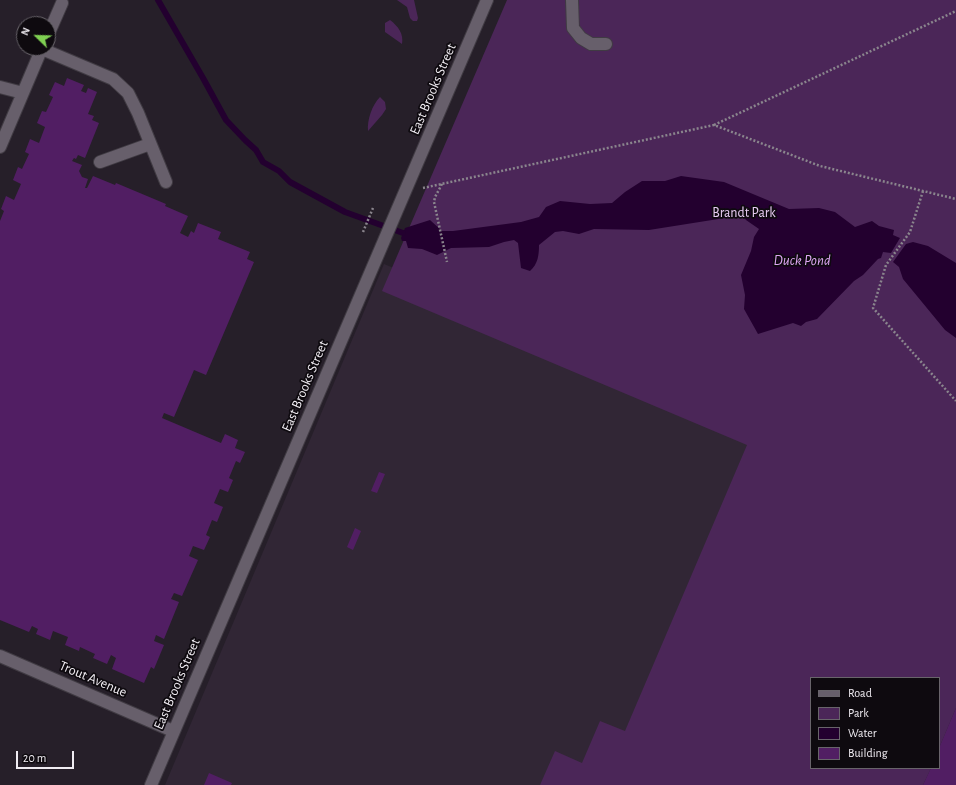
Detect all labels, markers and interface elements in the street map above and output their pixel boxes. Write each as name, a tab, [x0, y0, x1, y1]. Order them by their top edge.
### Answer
north arrow	[16, 16, 56, 56]
text: N	[19, 26, 32, 37]
street label: East Brooks Street	[406, 41, 460, 137]
park label: Brandt Park	[712, 205, 776, 221]
water label: Duck Pond	[773, 251, 831, 269]
street label: East Brooks Street	[278, 338, 332, 434]
street label: East Brooks Street	[150, 636, 204, 732]
street label: Trout Avenue	[57, 657, 129, 701]
legend	[810, 677, 940, 769]
text: Road	[848, 687, 872, 699]
text: Park	[848, 707, 869, 719]
text: Water	[848, 727, 877, 739]
scale bar	[18, 743, 76, 769]
text: Building	[848, 747, 888, 759]
text: 20 m	[23, 752, 46, 764]

